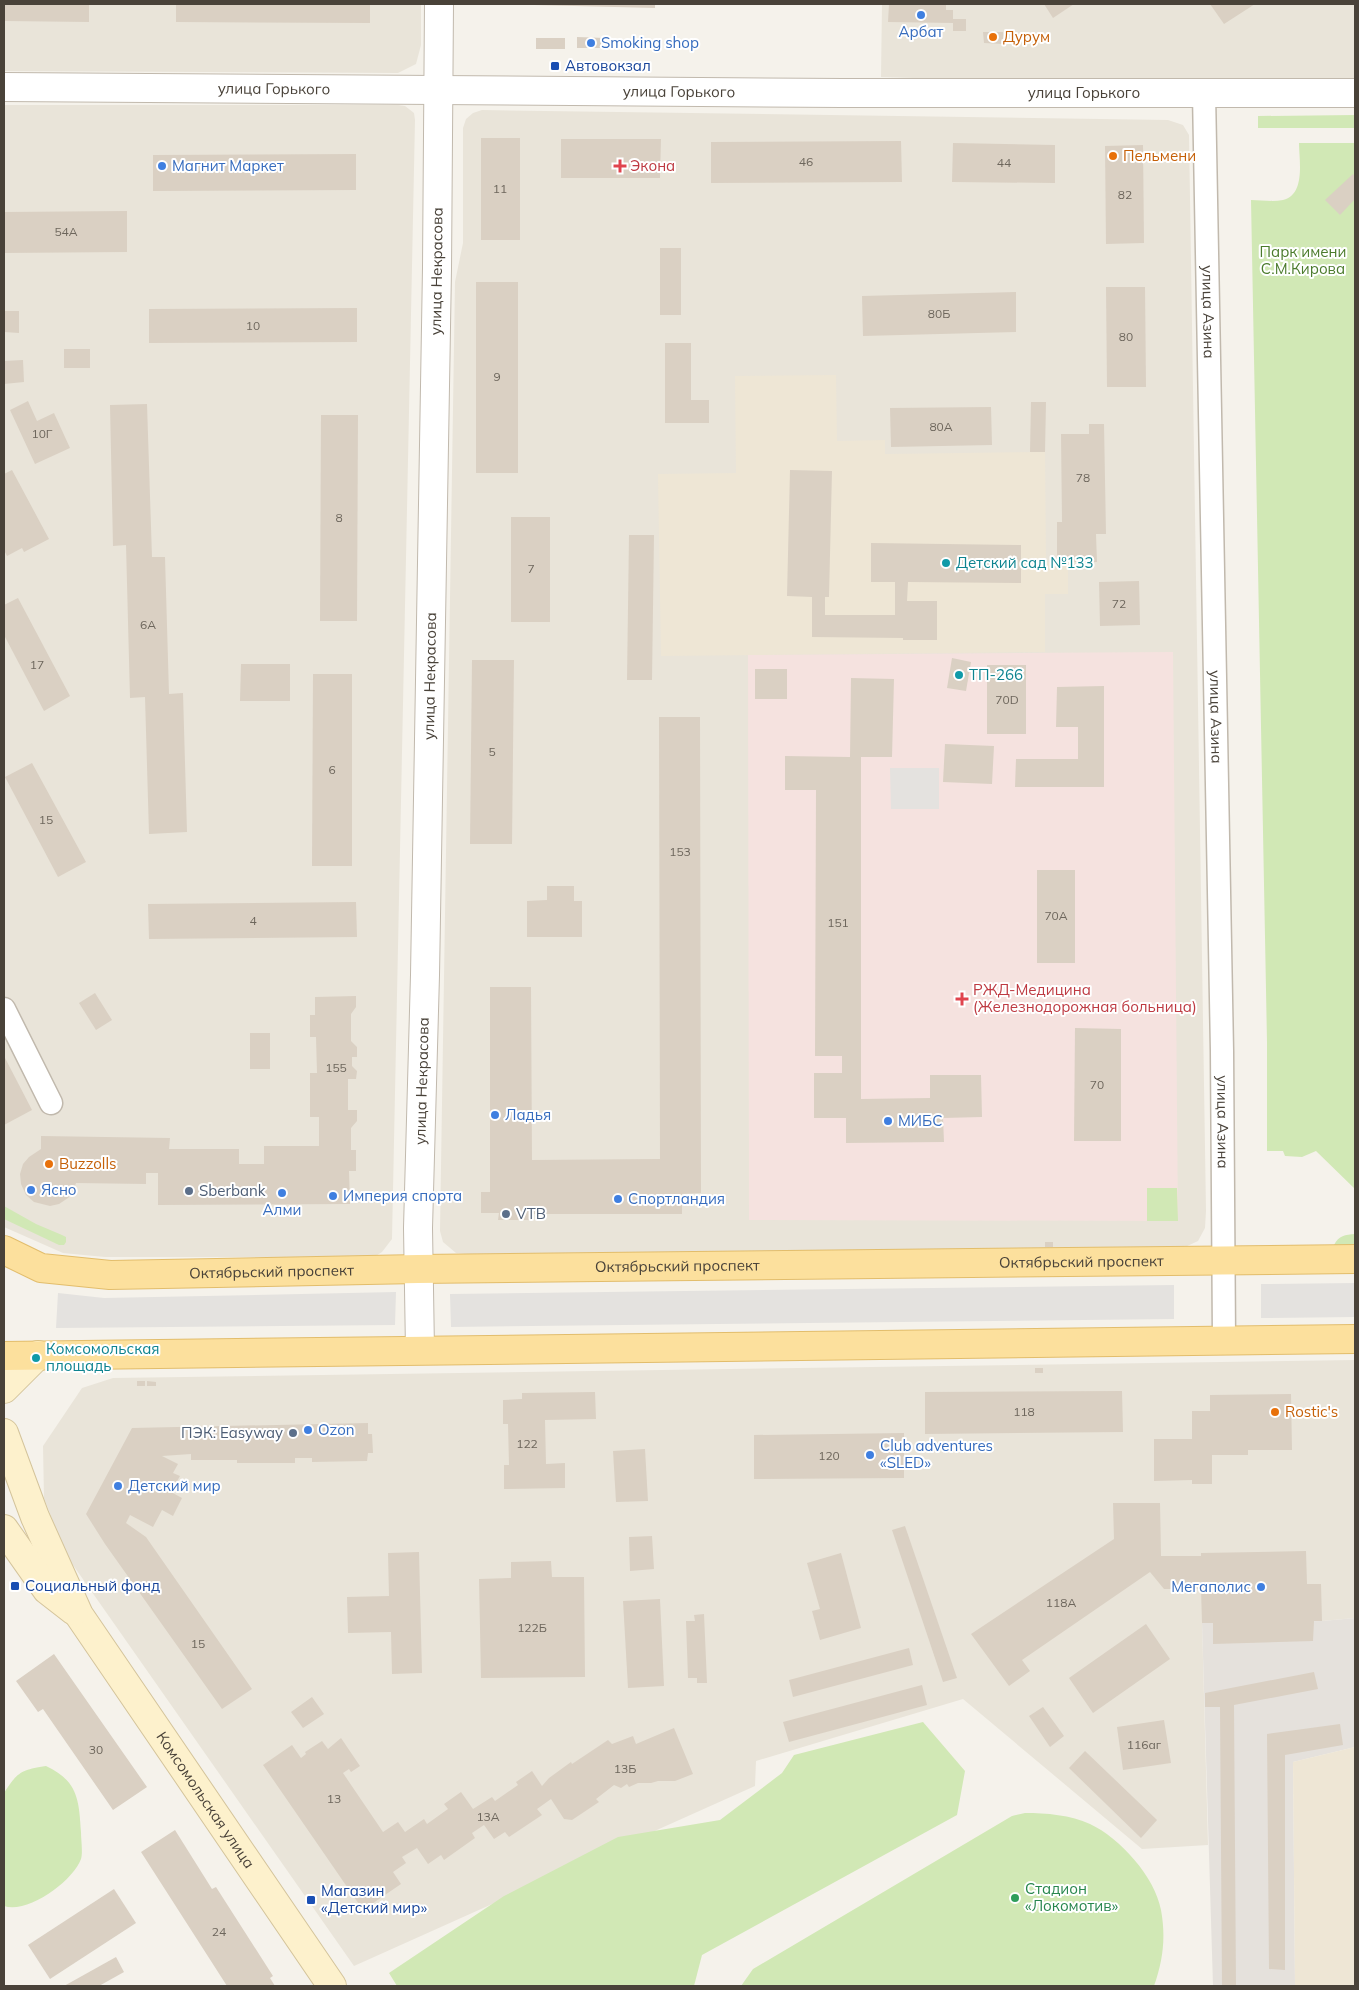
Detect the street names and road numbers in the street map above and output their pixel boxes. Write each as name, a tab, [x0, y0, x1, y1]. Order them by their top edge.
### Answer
street label: улица Горького	[218, 79, 330, 98]
street label: улица Горького	[623, 81, 735, 101]
street label: улица Горького	[1028, 83, 1140, 102]
street label: улица Некрасова	[426, 207, 446, 335]
street label: улица Азина	[1198, 265, 1219, 359]
street label: улица Некрасова	[419, 612, 440, 740]
street label: улица Азина	[1206, 670, 1227, 764]
street label: улица Некрасова	[410, 1017, 433, 1145]
street label: улица Азина	[1213, 1075, 1233, 1169]
street label: Октябрьский проспект	[999, 1251, 1164, 1272]
street label: Октябрьский проспект	[595, 1255, 760, 1276]
street label: Октябрьский проспект	[189, 1260, 354, 1282]
street label: Комсомольская улица	[152, 1728, 259, 1872]

